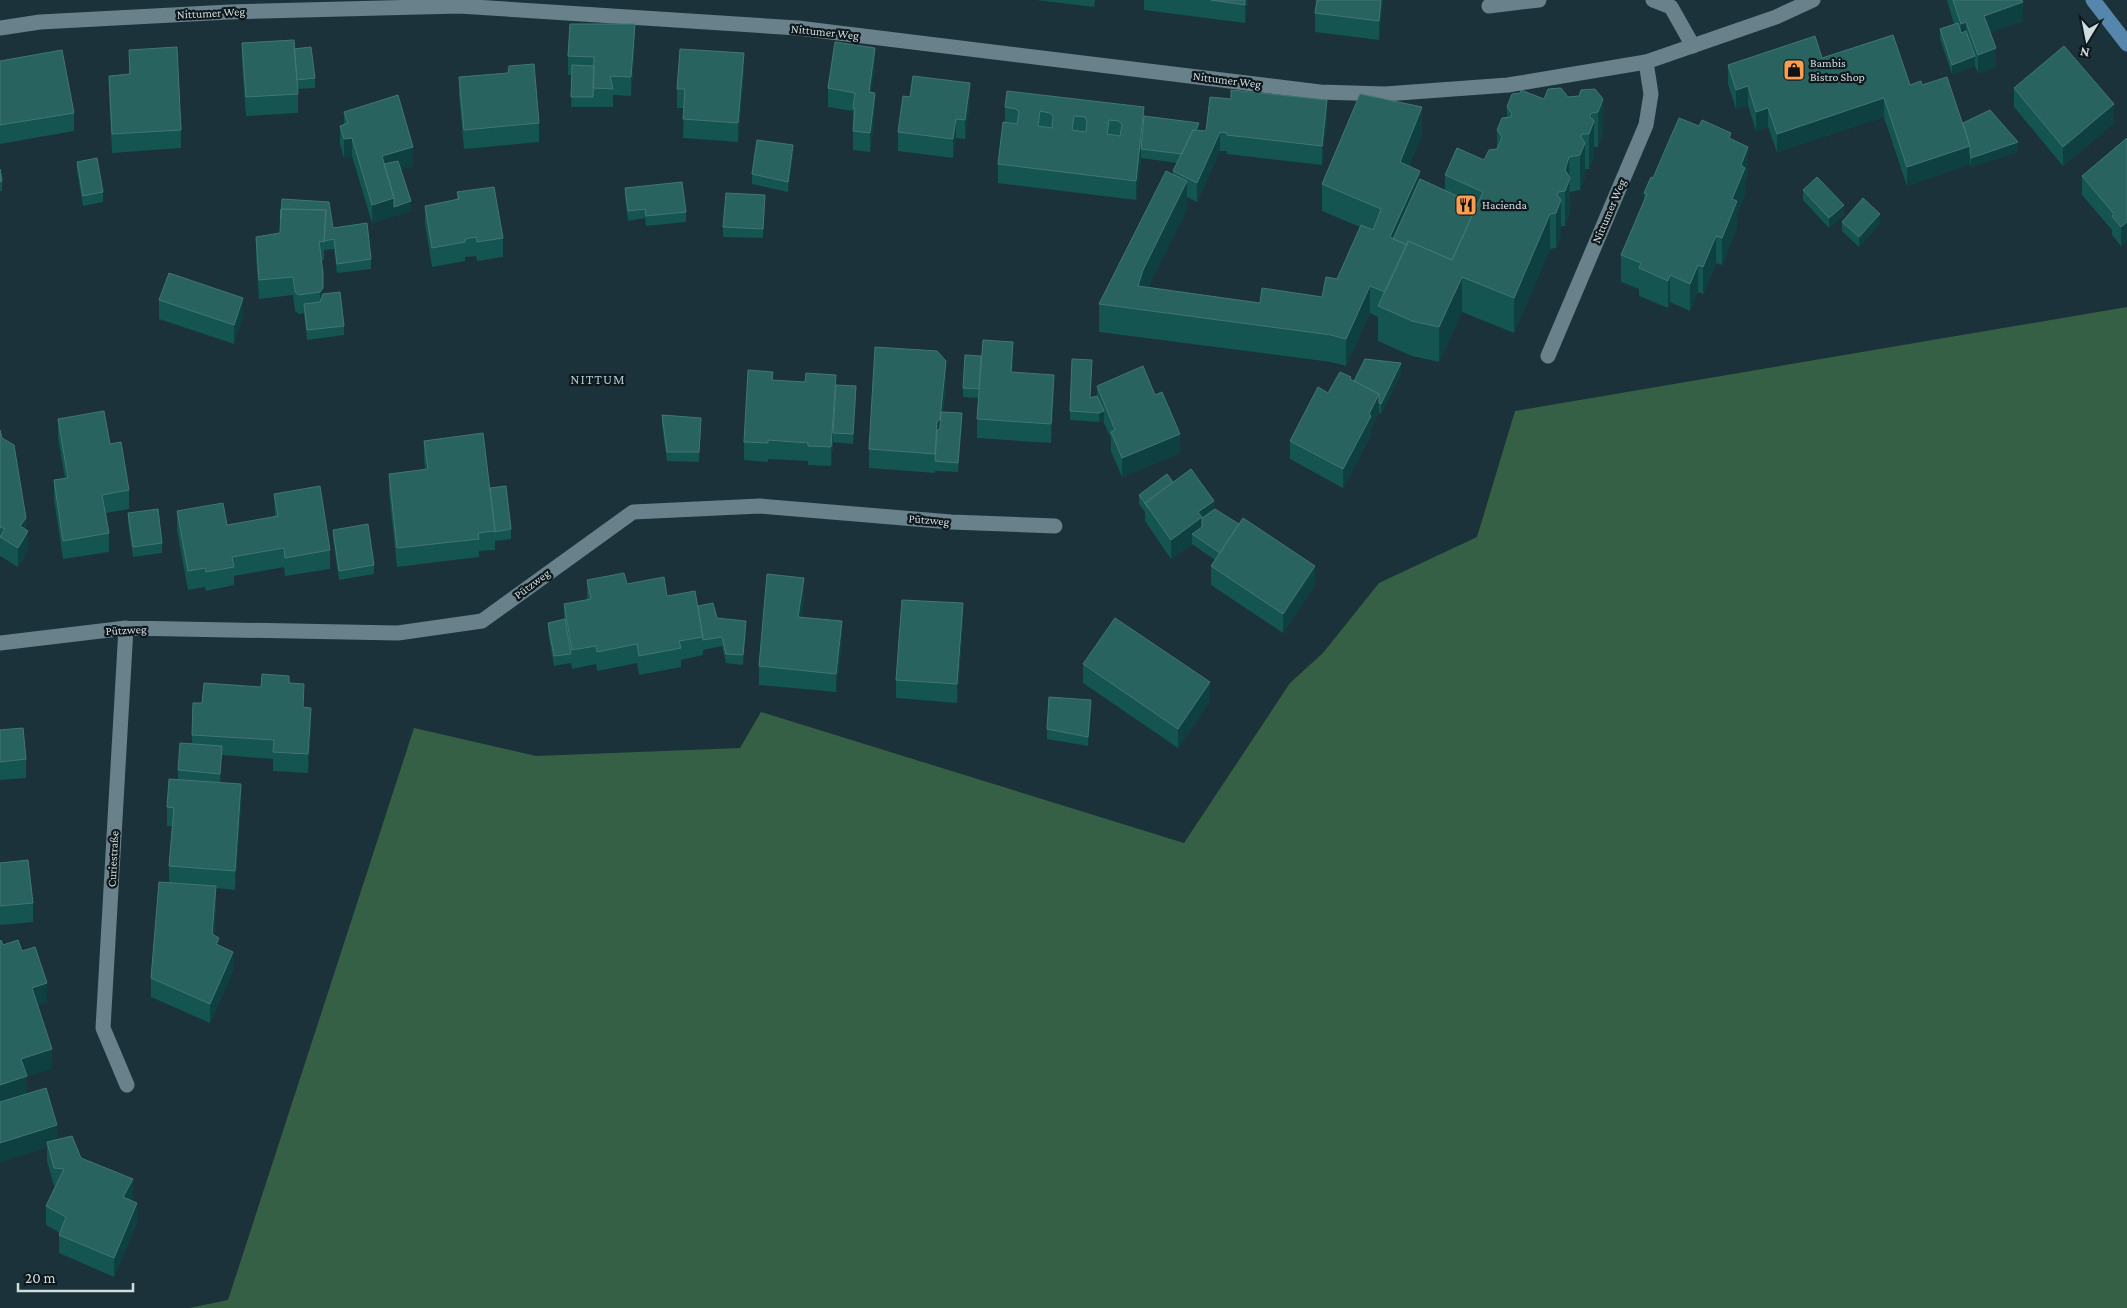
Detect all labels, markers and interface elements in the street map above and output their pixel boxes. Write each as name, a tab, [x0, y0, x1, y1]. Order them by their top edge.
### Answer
street label: Nittumer Weg	[176, 4, 246, 22]
north arrow	[2062, 15, 2112, 65]
street label: Nittumer Weg	[790, 21, 860, 43]
text: N	[2078, 44, 2091, 62]
place label: Bambis Bistro Shop	[1810, 56, 1865, 84]
shop icon: Bambis Bistro Shop	[1782, 58, 1806, 82]
street label: Nittumer Weg	[1192, 69, 1262, 91]
street label: Nittumer Weg	[1589, 177, 1629, 245]
restaurant icon: Hacienda	[1454, 193, 1478, 217]
place label: Hacienda	[1482, 198, 1528, 212]
district label: NITTUM	[570, 371, 626, 387]
street label: Pützweg	[908, 511, 950, 529]
street label: Pützweg	[511, 566, 553, 602]
street label: Pützweg	[105, 622, 147, 638]
street label: Curiestraße	[105, 831, 121, 887]
scale bar	[18, 1260, 132, 1292]
text: 20 m	[25, 1270, 56, 1286]

